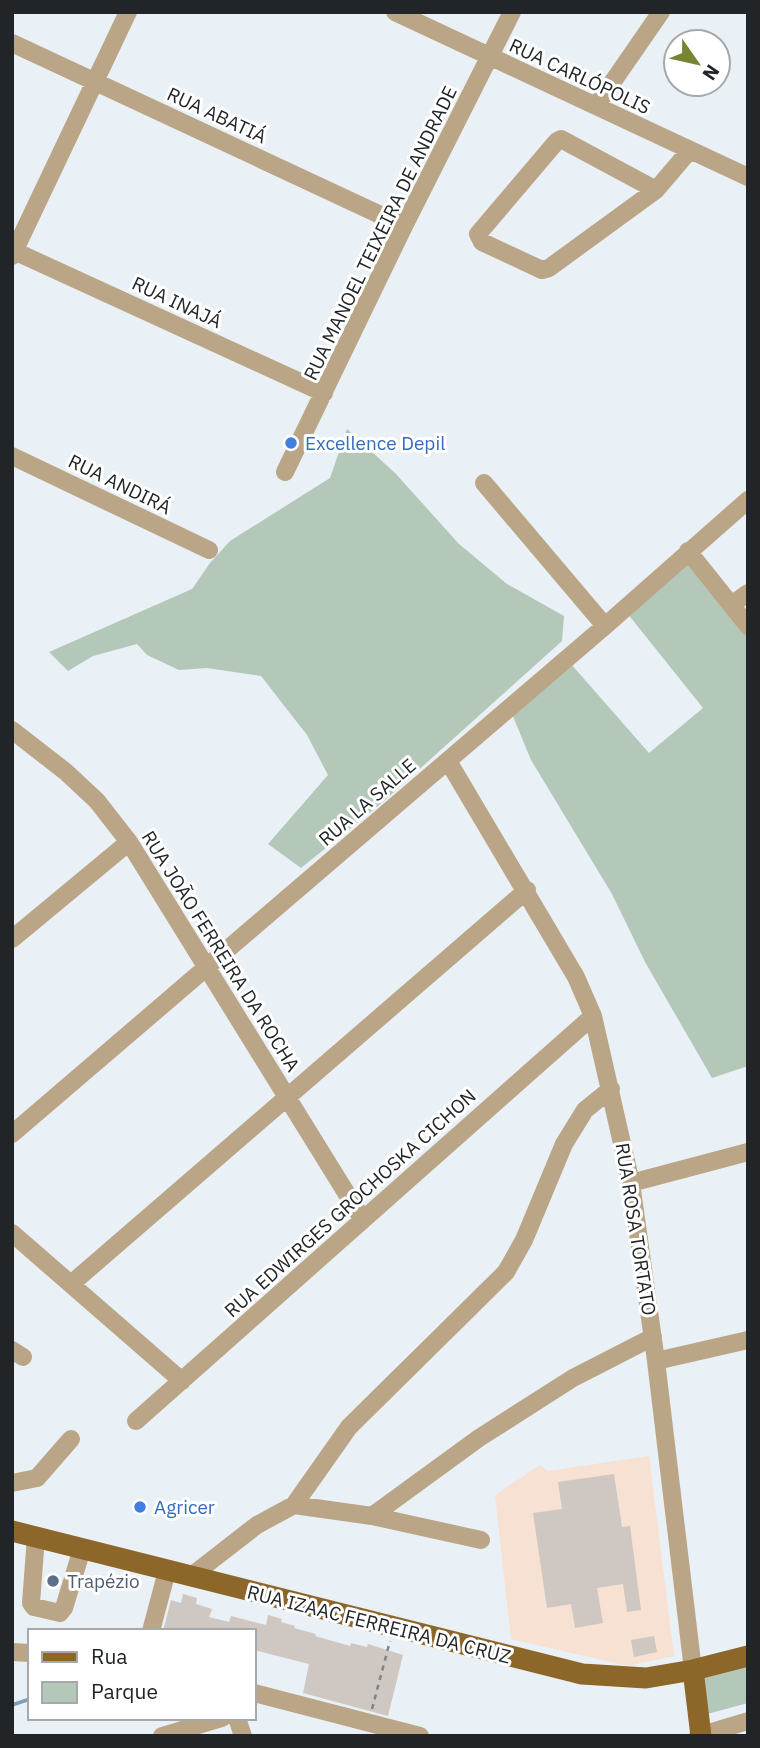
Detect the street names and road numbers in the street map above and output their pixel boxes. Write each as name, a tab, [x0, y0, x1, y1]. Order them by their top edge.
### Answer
street label: RUA CARLÓPOLIS	[506, 33, 654, 119]
street label: RUA ABATIÁ	[163, 81, 271, 149]
street label: RUA MANOEL TEIXEIRA DE ANDRADE	[298, 82, 462, 384]
street label: RUA INAJÁ	[128, 271, 226, 333]
street label: RUA ANDIRÁ	[65, 449, 175, 519]
street label: RUA LA SALLE	[313, 753, 421, 851]
street label: RUA JOÃO FERREIRA DA ROCHA	[137, 826, 305, 1076]
street label: RUA EDWIRGES GROCHOSKA CICHON	[219, 1084, 481, 1322]
street label: RUA ROSA TORTATO	[610, 1141, 662, 1317]
street label: RUA IZAAC FERREIRA DA CRUZ	[245, 1580, 513, 1668]

